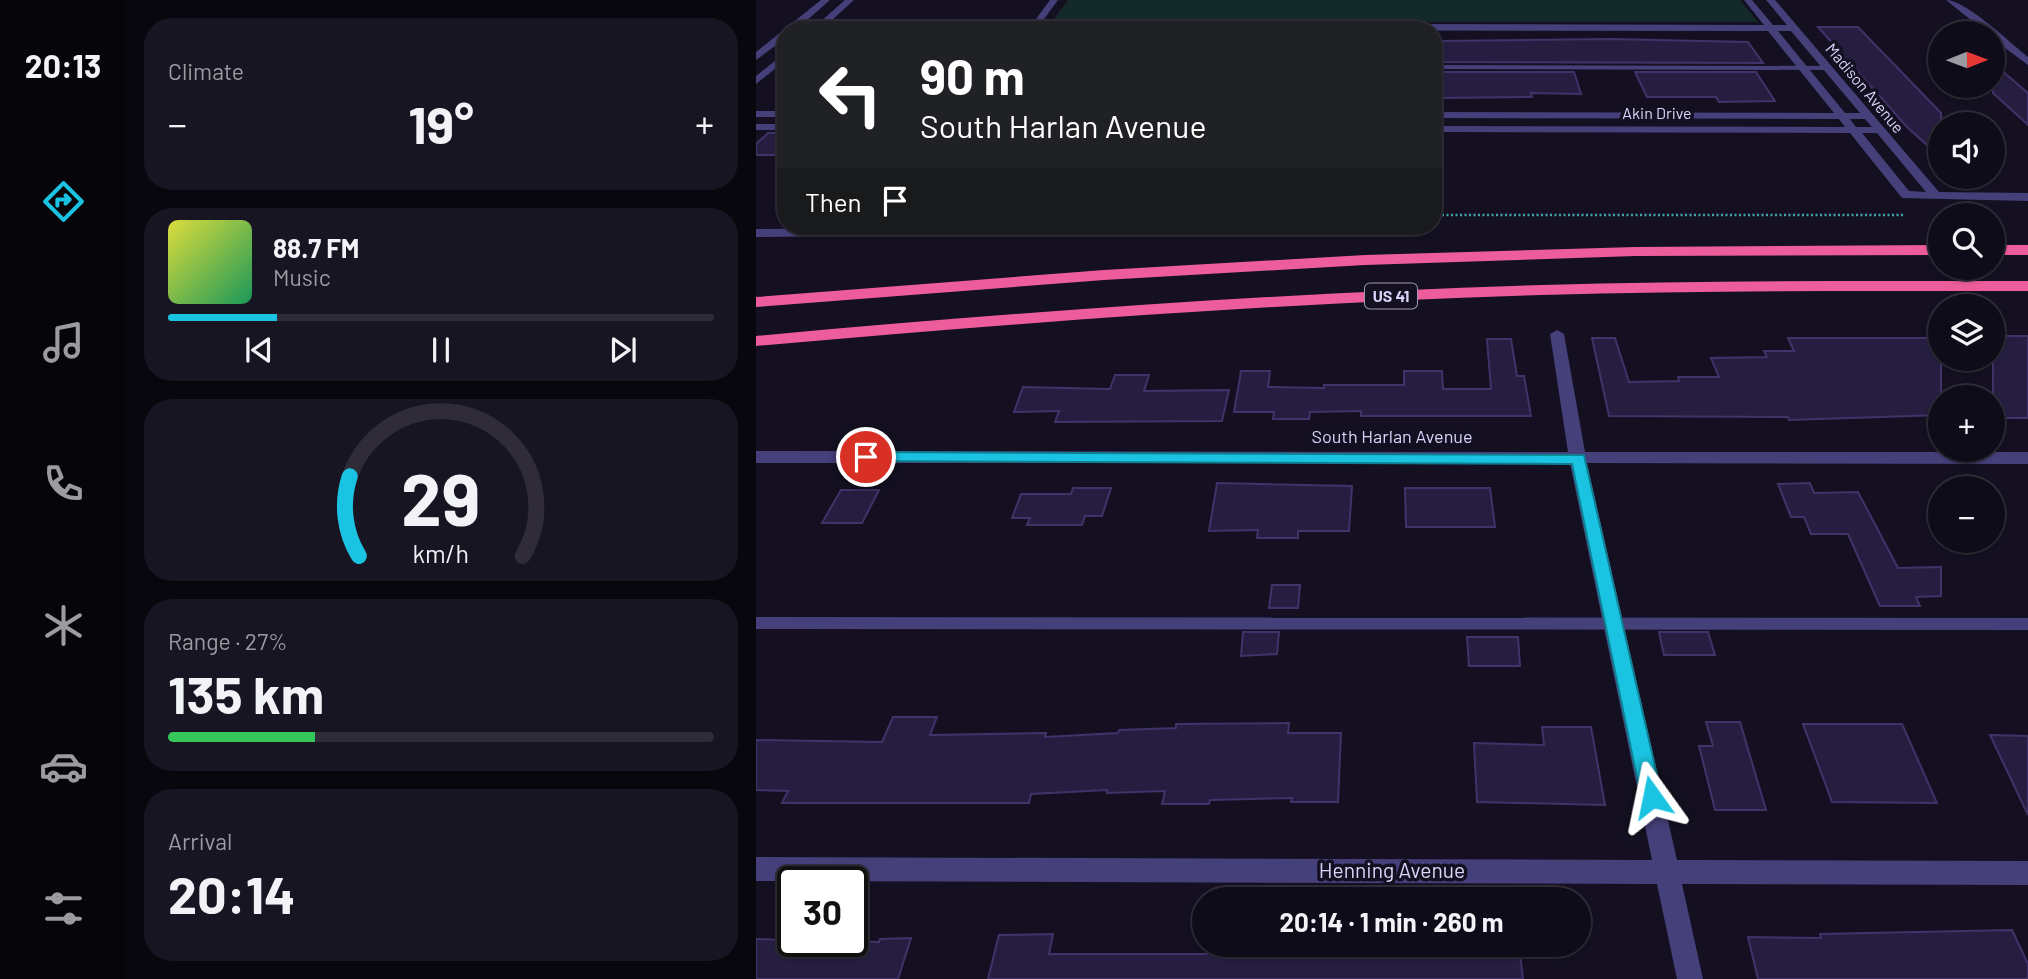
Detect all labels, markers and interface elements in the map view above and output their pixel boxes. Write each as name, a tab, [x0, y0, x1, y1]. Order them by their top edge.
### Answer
north arrow	[1928, 21, 2006, 98]
map controls	[1928, 21, 2005, 553]
street label: Madison Avenue	[1822, 39, 1909, 137]
text: 20:13	[25, 46, 101, 84]
text: 90 m	[920, 46, 1025, 105]
icon: left	[805, 49, 896, 140]
text: Climate	[168, 57, 244, 85]
text: 19°	[408, 92, 474, 154]
text: −	[168, 100, 187, 146]
text: +	[695, 100, 714, 146]
street label: Akin Drive	[1622, 103, 1692, 122]
text: South Harlan Avenue	[920, 106, 1207, 144]
button: sound	[1928, 112, 2005, 189]
icon: directions	[39, 177, 88, 226]
icon: arrive	[876, 182, 914, 220]
text: Then	[805, 186, 862, 217]
button: search	[1928, 203, 2005, 280]
text: 88.7 FM	[273, 232, 359, 263]
text: Music	[273, 263, 331, 291]
road number: US 41	[1365, 284, 1417, 308]
button: layers	[1928, 294, 2005, 371]
icon: music	[39, 318, 88, 367]
icon: previous	[240, 331, 278, 369]
icon: pause	[422, 331, 460, 369]
icon: next	[604, 331, 642, 369]
button: +	[1928, 385, 2005, 462]
street label: South Harlan Avenue	[1311, 425, 1473, 447]
pin	[836, 427, 896, 487]
icon: arrive	[847, 438, 885, 476]
text: 29	[401, 453, 481, 541]
icon: phone	[39, 459, 88, 508]
button: −	[1928, 476, 2005, 553]
text: km/h	[413, 537, 469, 567]
icon: climate	[39, 601, 88, 650]
text: Range · 27%	[168, 627, 288, 655]
text: 135 km	[168, 662, 324, 724]
icon: car	[39, 742, 88, 791]
position arrow	[1615, 760, 1689, 834]
text: Arrival	[168, 827, 232, 855]
street label: Henning Avenue	[1319, 857, 1465, 882]
text: 20:14	[168, 862, 296, 924]
speed limit sign: 30	[777, 866, 868, 957]
icon: filters	[39, 884, 88, 933]
text: 20:14 · 1 min · 260 m	[1279, 906, 1504, 937]

